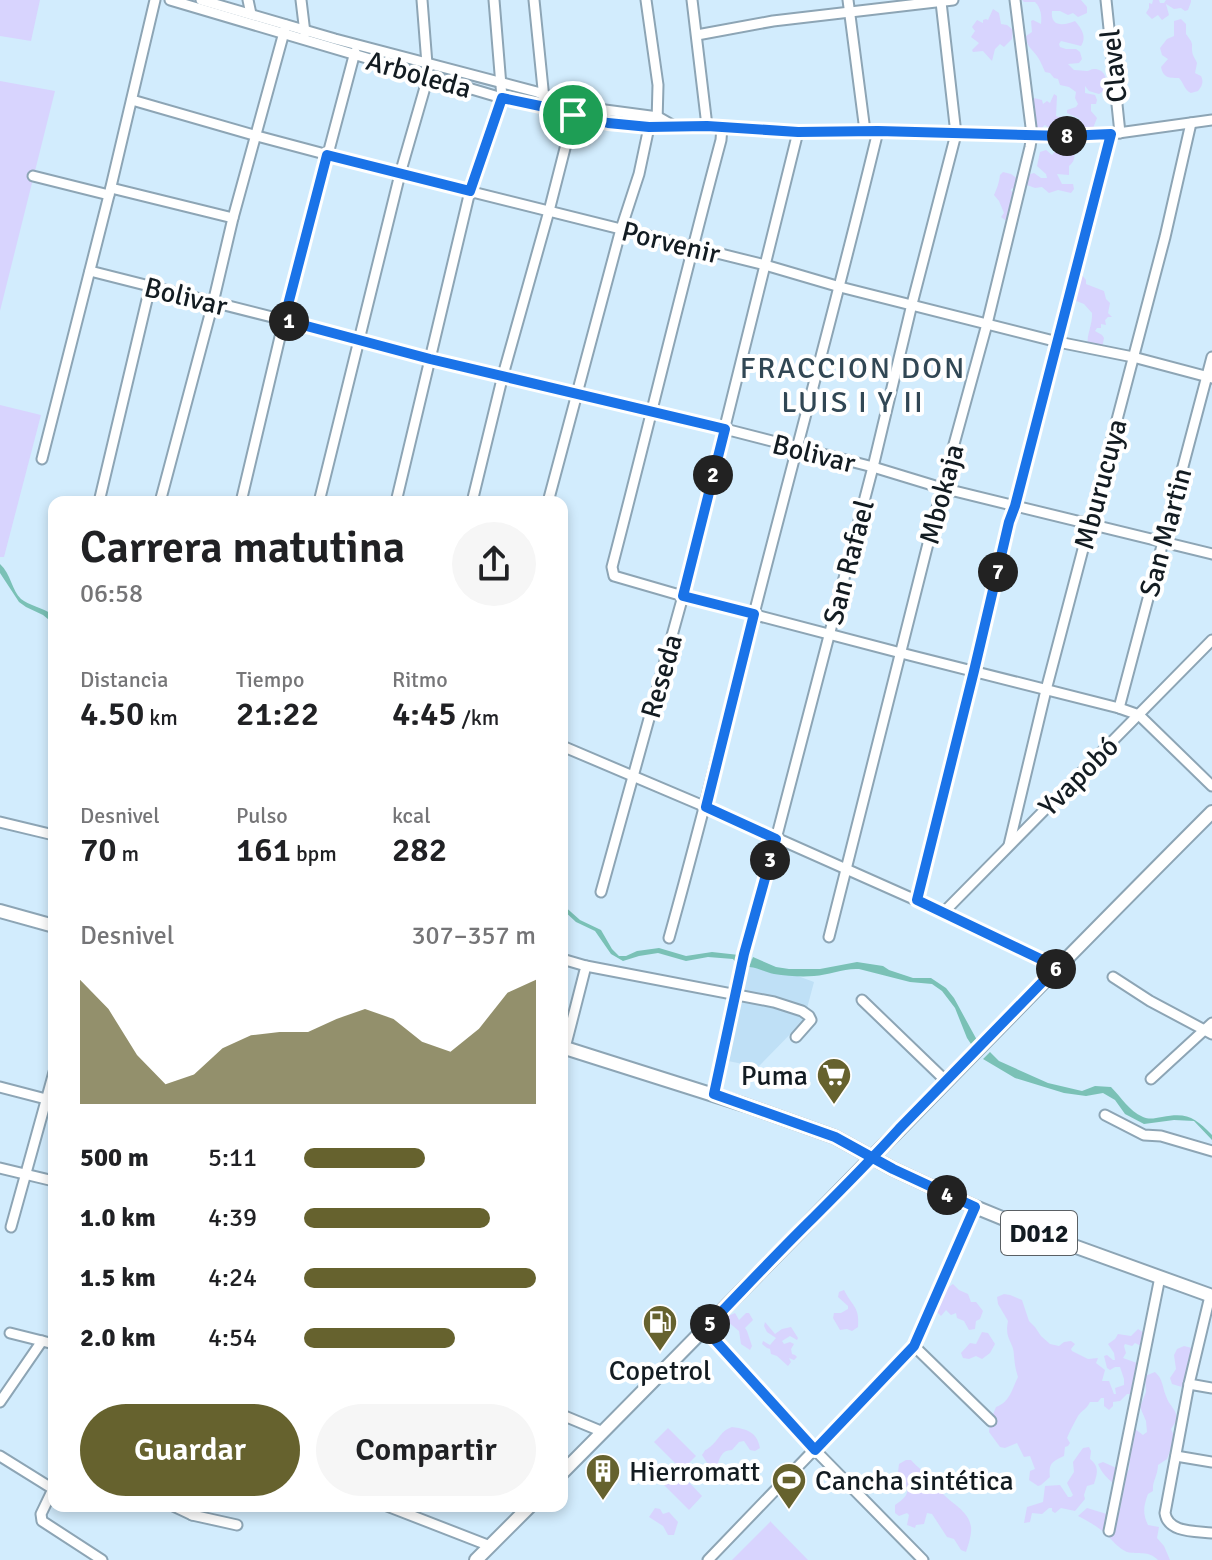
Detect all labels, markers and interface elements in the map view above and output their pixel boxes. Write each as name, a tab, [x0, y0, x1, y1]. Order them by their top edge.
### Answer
street label: Clavel	[1093, 28, 1135, 104]
street label: Arboleda	[362, 44, 475, 106]
pin	[539, 81, 607, 149]
icon: arrive	[551, 93, 595, 137]
pin: 8	[1047, 116, 1087, 156]
text: 8	[1061, 122, 1073, 149]
street label: Porvenir	[618, 214, 724, 272]
street label: Bolivar	[141, 270, 231, 324]
pin: 1	[269, 301, 309, 341]
text: 1	[283, 307, 295, 334]
district label: FRACCION DON LUIS I Y II	[740, 350, 966, 421]
street label: Mburucuya	[1067, 415, 1135, 553]
street label: Bolivar	[769, 427, 859, 481]
street label: Mbokaja	[912, 440, 972, 548]
pin: 2	[693, 455, 733, 495]
text: 2	[707, 461, 719, 488]
street label: San Martin	[1132, 464, 1199, 600]
street label: San Rafael	[816, 496, 882, 628]
text: Carrera matutina	[80, 521, 405, 575]
button: share	[452, 522, 536, 606]
pin: 7	[978, 552, 1018, 592]
text: 7	[992, 558, 1004, 585]
text: 06:58	[80, 578, 143, 610]
street label: Reseda	[634, 630, 690, 722]
text: Distancia	[80, 666, 168, 693]
text: Tiempo	[236, 666, 304, 693]
text: Ritmo	[392, 666, 448, 693]
text: 4.50	[80, 693, 144, 735]
text: 21:22	[236, 693, 319, 735]
text: 4:45	[392, 693, 457, 735]
text: km	[144, 704, 178, 731]
text: /km	[457, 704, 499, 731]
street label: Yvapobó	[1032, 730, 1126, 824]
text: Desnivel	[80, 802, 160, 829]
text: Pulso	[236, 802, 288, 829]
text: kcal	[392, 802, 431, 829]
text: 70	[80, 829, 117, 871]
text: 161	[236, 829, 291, 871]
text: 282	[392, 829, 447, 871]
text: m	[117, 840, 139, 867]
text: bpm	[291, 840, 337, 867]
pin: 3	[750, 840, 790, 880]
text: 3	[764, 846, 776, 873]
text: Desnivel	[80, 920, 174, 952]
text: 307–357 m	[412, 920, 536, 952]
pin: 6	[1036, 949, 1076, 989]
text: 6	[1050, 955, 1062, 982]
supermarket icon: Puma	[815, 1056, 853, 1106]
place label: Puma	[741, 1059, 808, 1093]
text: 500 m	[80, 1142, 149, 1174]
text: 5:11	[208, 1142, 257, 1174]
pin: 4	[927, 1175, 967, 1215]
text: 4	[941, 1181, 953, 1208]
text: 1.0 km	[80, 1202, 156, 1234]
text: 4:39	[208, 1202, 257, 1234]
road number: D012	[1001, 1211, 1077, 1255]
text: 1.5 km	[80, 1262, 156, 1294]
text: 4:24	[208, 1262, 257, 1294]
fuel station icon: Copetrol	[641, 1303, 679, 1353]
pin: 5	[690, 1304, 730, 1344]
text: 5	[704, 1310, 716, 1337]
text: 2.0 km	[80, 1322, 156, 1354]
text: 4:54	[208, 1322, 257, 1354]
place label: Copetrol	[609, 1354, 711, 1388]
button: Guardar	[80, 1404, 300, 1496]
button: Compartir	[316, 1404, 536, 1496]
building icon: Hierromatt	[584, 1452, 622, 1502]
place label: Hierromatt	[629, 1455, 760, 1489]
sports icon: Cancha sintética	[770, 1461, 808, 1511]
place label: Cancha sintética	[815, 1464, 1014, 1498]

